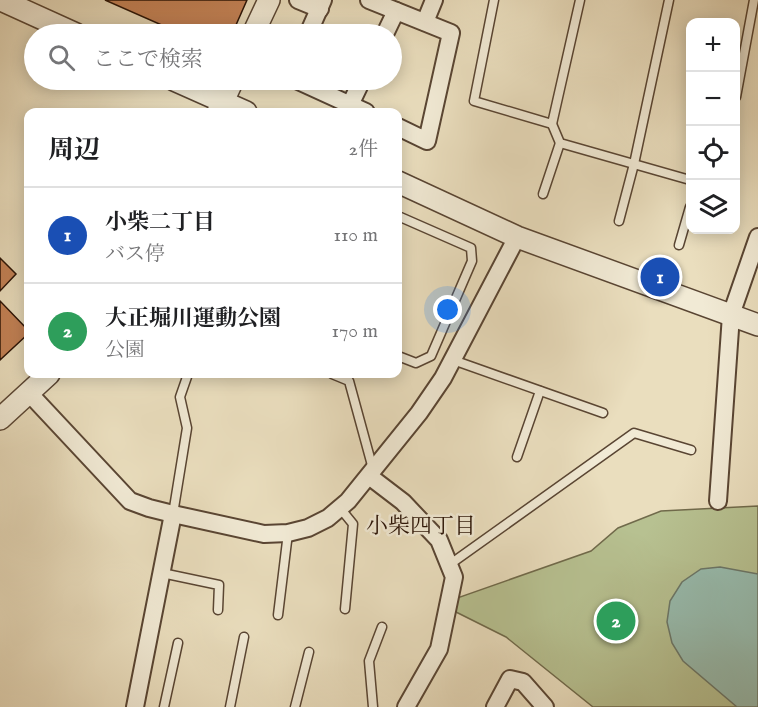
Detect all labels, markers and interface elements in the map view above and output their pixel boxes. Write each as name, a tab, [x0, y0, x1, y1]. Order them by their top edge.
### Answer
map controls	[686, 18, 740, 234]
button: +	[686, 18, 740, 72]
search box	[24, 24, 402, 90]
icon: search	[45, 41, 78, 74]
text: ここで検索	[93, 46, 203, 74]
button: −	[686, 72, 740, 126]
button: locate	[686, 126, 740, 180]
text: 周辺	[48, 134, 100, 167]
text: 2件	[349, 137, 378, 162]
button: layers	[686, 180, 740, 234]
text: 小柴二丁目	[105, 209, 215, 237]
text: 1	[64, 223, 71, 248]
text: 110 m	[334, 223, 378, 248]
text: バス停	[105, 242, 165, 267]
pin: 1	[640, 254, 680, 300]
your location	[433, 295, 462, 324]
text: 大正堀川運動公園	[105, 305, 281, 333]
text: 2	[63, 319, 72, 344]
text: 170 m	[332, 319, 378, 344]
text: 公園	[105, 338, 145, 363]
district label: 小柴四丁目	[366, 513, 476, 541]
pin: 2	[596, 598, 636, 644]

